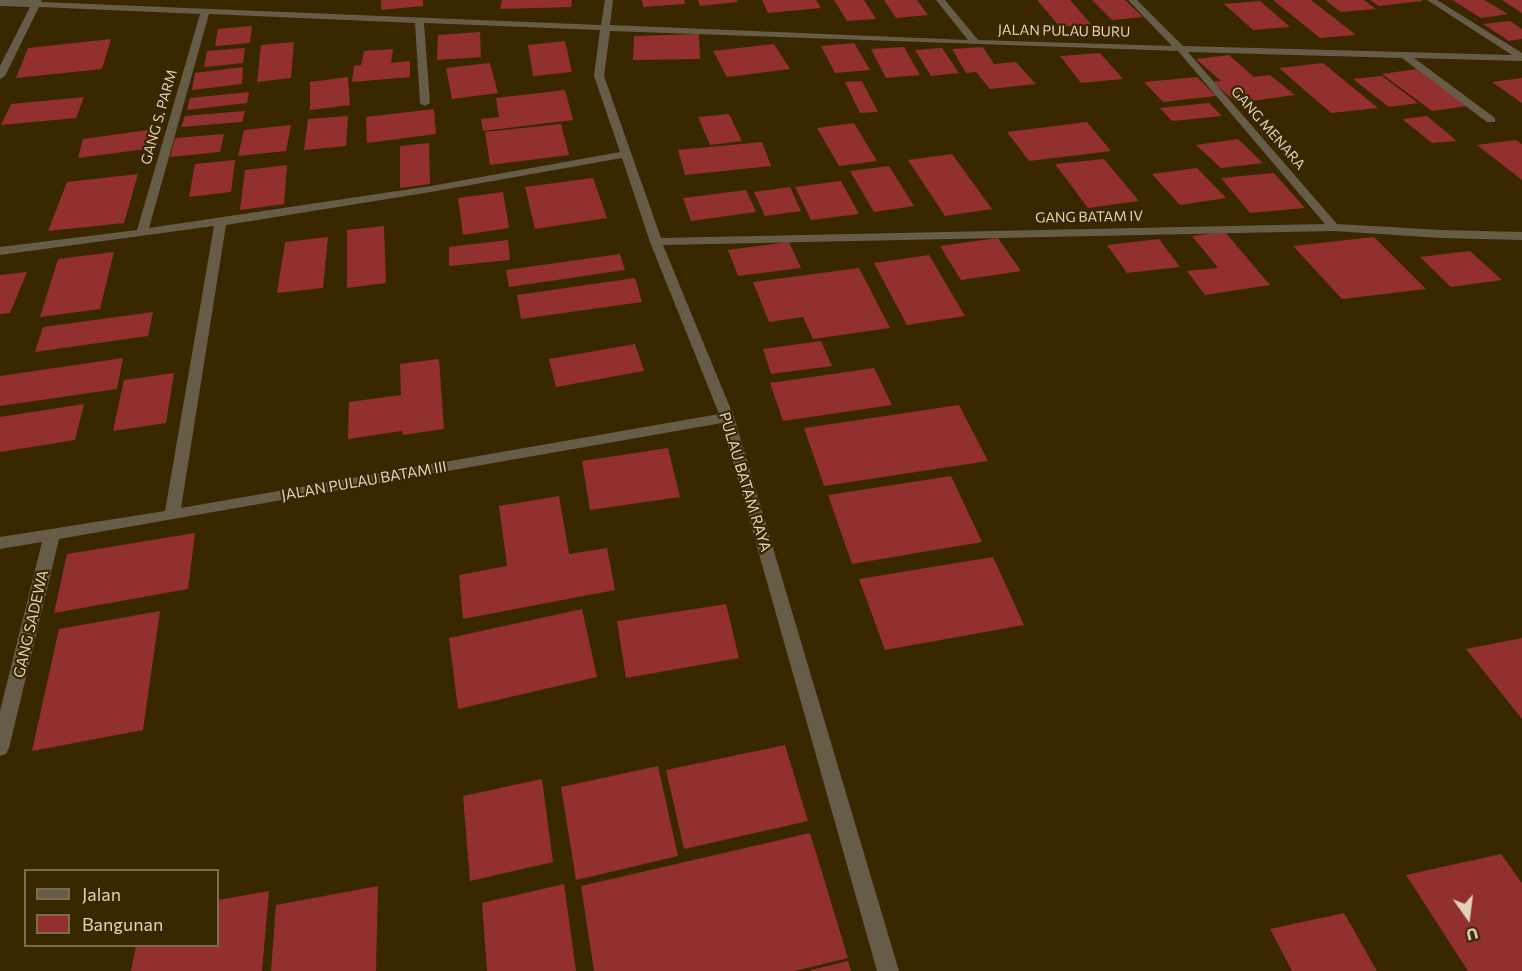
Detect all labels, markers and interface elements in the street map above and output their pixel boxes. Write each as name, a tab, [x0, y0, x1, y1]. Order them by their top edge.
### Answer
street label: JALAN PULAU BURU	[998, 21, 1130, 41]
street label: GANG S. PARM	[137, 68, 181, 166]
street label: GANG MENARA	[1227, 83, 1309, 173]
street label: GANG BATAM IV	[1035, 208, 1143, 226]
street label: PULAU BATAM RAYA	[715, 410, 775, 554]
street label: JALAN PULAU BATAM III	[280, 458, 448, 504]
street label: GANG SADEWA	[10, 568, 52, 680]
legend	[24, 869, 219, 947]
text: Jalan	[82, 883, 121, 905]
north arrow	[1438, 887, 1498, 947]
text: Bangunan	[82, 913, 163, 935]
text: U	[1465, 924, 1480, 946]

